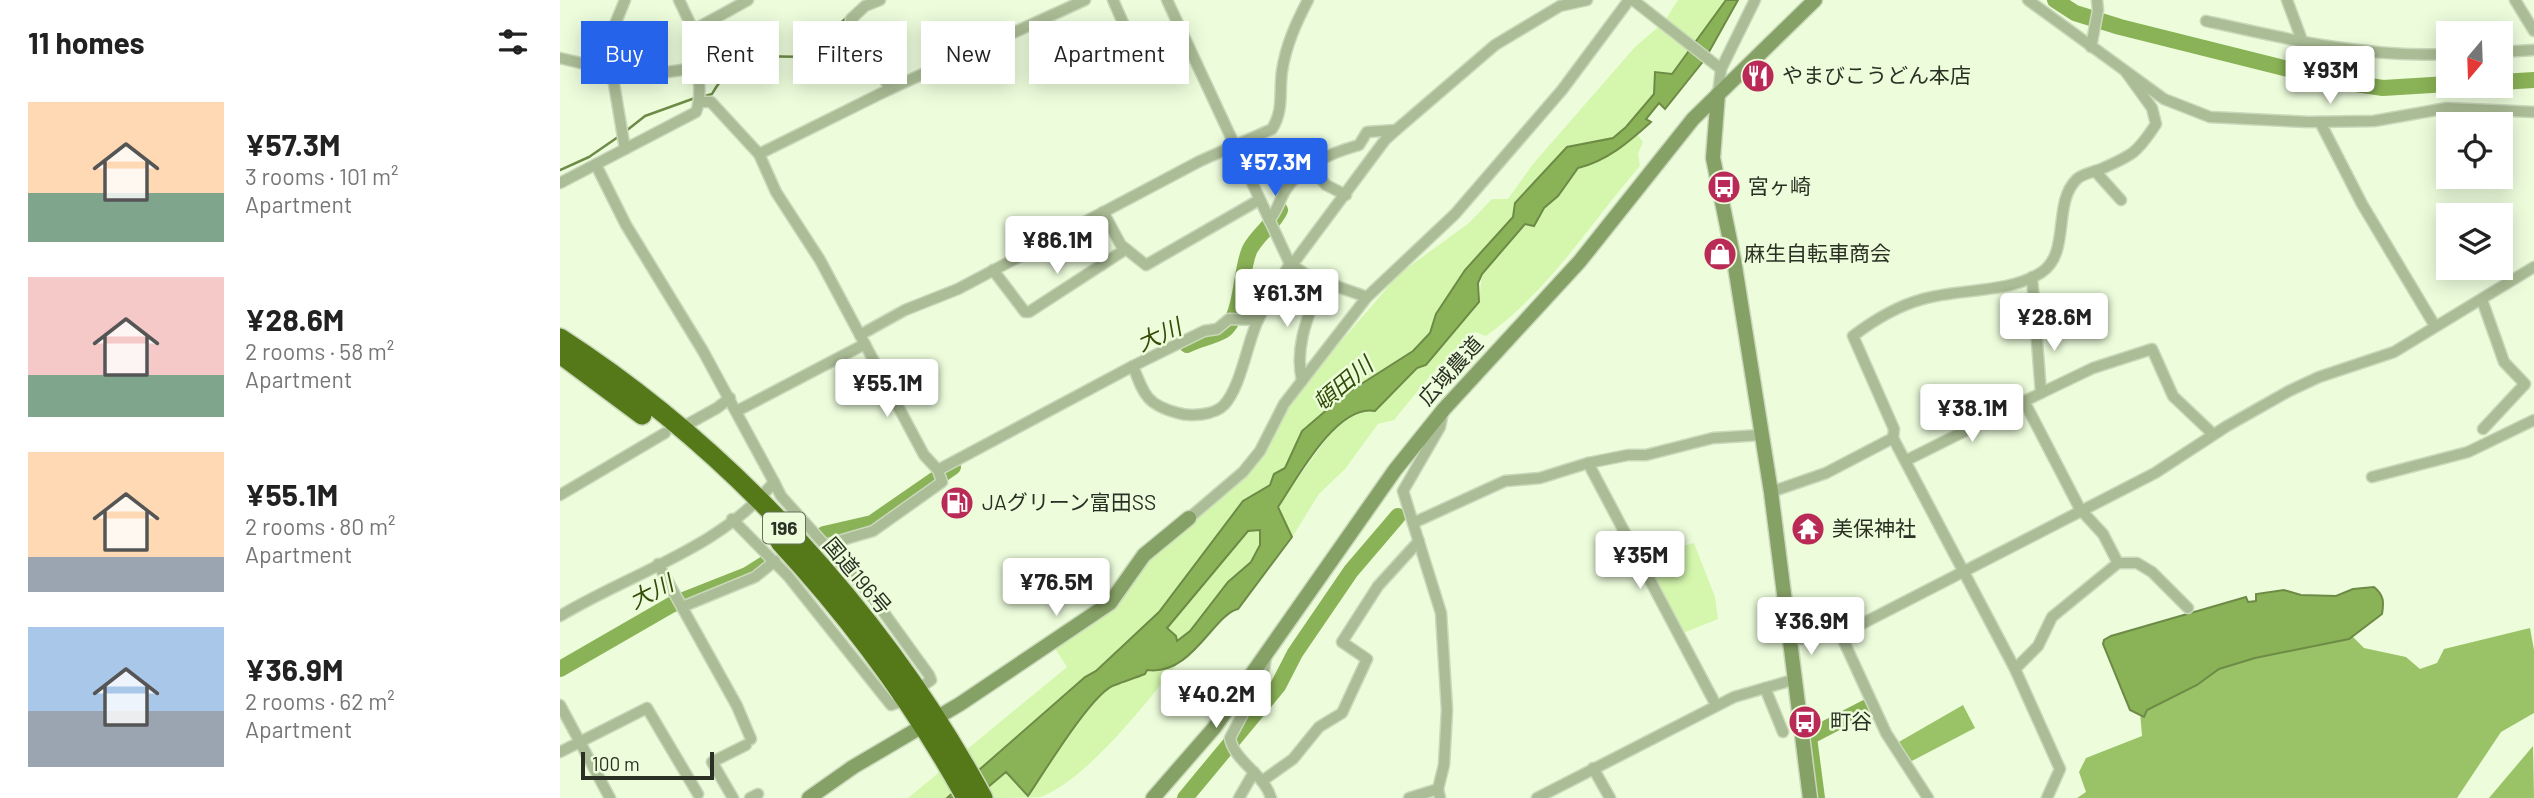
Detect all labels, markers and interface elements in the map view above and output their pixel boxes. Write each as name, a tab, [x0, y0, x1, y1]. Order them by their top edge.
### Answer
chip: Buy	[581, 21, 668, 84]
chip: Rent	[682, 21, 779, 84]
chip: Filters	[793, 21, 907, 84]
chip: New	[921, 21, 1015, 84]
chip: Apartment	[1029, 21, 1189, 84]
north arrow	[2436, 21, 2513, 98]
map controls	[2436, 21, 2513, 280]
icon: filters	[494, 23, 532, 61]
text: 11 homes	[28, 24, 145, 60]
pin: ¥93M	[2289, 46, 2371, 106]
text: ¥93M	[2302, 55, 2358, 83]
restaurant icon: やまびこうどん本店	[1739, 57, 1777, 95]
place label: やまびこうどん本店	[1782, 62, 1971, 87]
button: locate	[2436, 112, 2513, 189]
text: ¥57.3M	[245, 126, 340, 162]
icon: home	[84, 130, 168, 214]
pin: ¥57.3M	[1218, 138, 1332, 198]
text: ¥57.3M	[1238, 147, 1312, 175]
text: 3 rooms · 101 m²	[245, 162, 398, 190]
bus stop icon: 宮ヶ崎	[1705, 168, 1743, 206]
place label: 宮ヶ崎	[1748, 173, 1811, 198]
text: Apartment	[245, 190, 352, 218]
button: layers	[2436, 203, 2513, 280]
pin: ¥86.1M	[1000, 216, 1114, 276]
text: ¥86.1M	[1021, 225, 1093, 253]
shop icon: 麻生自転車商会	[1701, 235, 1739, 273]
place label: 麻生自転車商会	[1744, 240, 1891, 265]
pin: ¥61.3M	[1230, 270, 1344, 329]
text: ¥61.3M	[1251, 278, 1323, 306]
pin: ¥28.6M	[1997, 294, 2111, 353]
text: ¥28.6M	[245, 301, 344, 337]
text: ¥28.6M	[2016, 302, 2092, 330]
icon: home	[84, 305, 168, 389]
water label: 大川	[1132, 311, 1188, 356]
street label: 広域農道	[1412, 330, 1487, 410]
text: 2 rooms · 58 m²	[245, 337, 394, 365]
water label: 頓田川	[1307, 348, 1380, 416]
pin: ¥55.1M	[830, 360, 944, 419]
text: Apartment	[245, 365, 352, 393]
text: ¥55.1M	[851, 368, 923, 396]
pin: ¥38.1M	[1915, 384, 2029, 444]
text: ¥38.1M	[1936, 393, 2008, 421]
text: ¥55.1M	[245, 476, 338, 512]
icon: home	[84, 480, 168, 564]
fuel station icon: JAグリーン富田SS	[938, 484, 976, 522]
place label: JAグリーン富田SS	[982, 489, 1156, 514]
temple icon: 美保神社	[1789, 510, 1827, 548]
text: 2 rooms · 80 m²	[245, 512, 395, 540]
road number: 196	[763, 512, 805, 544]
place label: 美保神社	[1832, 515, 1916, 540]
street label: 国道196号	[819, 532, 897, 618]
pin: ¥35M	[1599, 532, 1681, 591]
text: Apartment	[245, 540, 352, 568]
text: ¥35M	[1611, 540, 1669, 568]
pin: ¥76.5M	[999, 558, 1113, 618]
water label: 大川	[624, 567, 680, 614]
text: ¥76.5M	[1019, 567, 1093, 595]
pin: ¥36.9M	[1754, 598, 1868, 657]
text: ¥36.9M	[1773, 606, 1849, 634]
text: ¥36.9M	[245, 651, 343, 687]
icon: home	[84, 655, 168, 739]
pin: ¥40.2M	[1159, 670, 1273, 730]
text: ¥40.2M	[1177, 679, 1255, 707]
text: 2 rooms · 62 m²	[245, 687, 395, 715]
bus stop icon: 町谷	[1786, 703, 1824, 741]
place label: 町谷	[1830, 708, 1872, 733]
text: Apartment	[245, 715, 352, 743]
scale bar	[581, 749, 714, 781]
text: 100 m	[592, 752, 640, 775]

